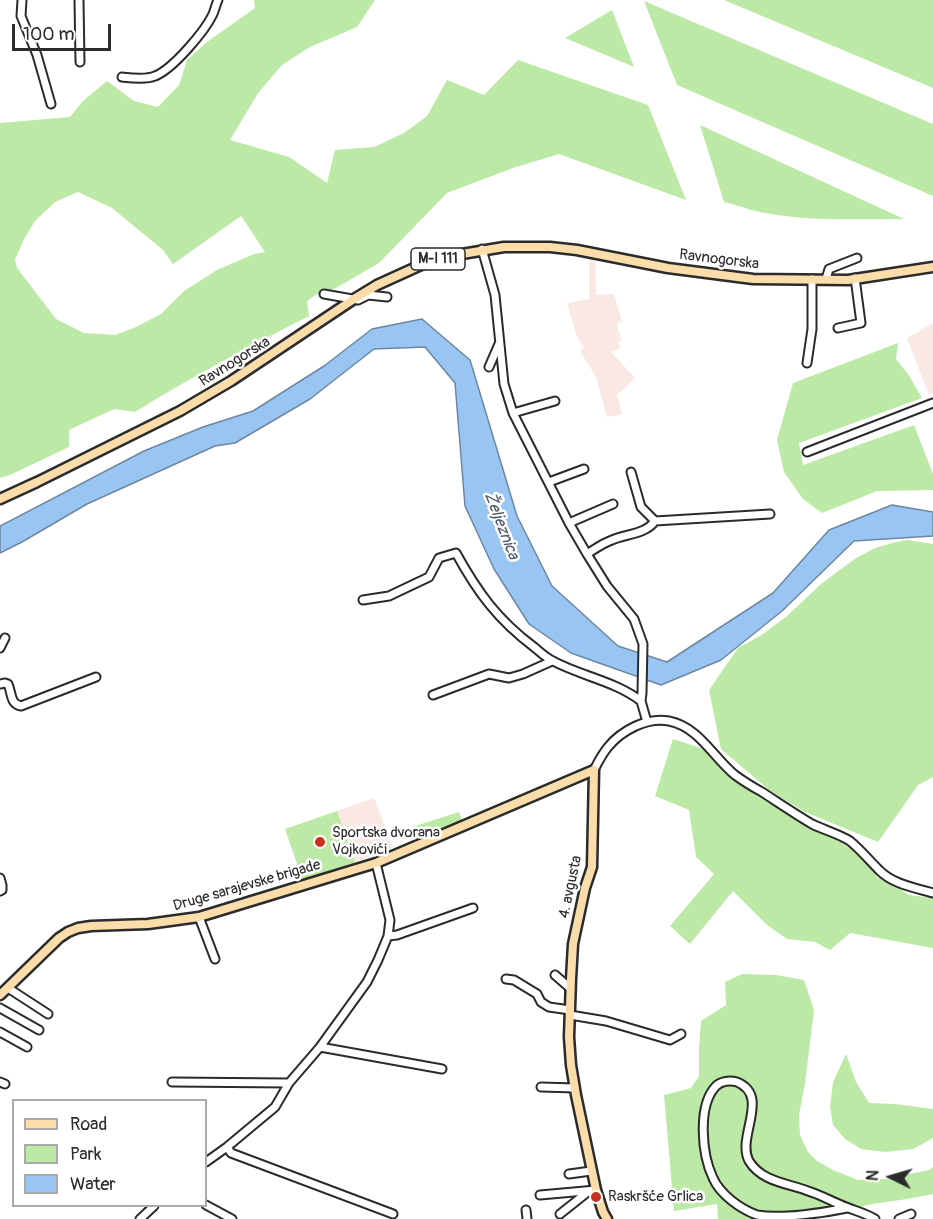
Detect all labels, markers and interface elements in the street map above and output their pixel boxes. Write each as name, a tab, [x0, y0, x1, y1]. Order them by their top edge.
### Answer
scale bar	[15, 12, 114, 50]
text: 100 m	[23, 23, 75, 46]
street label: Ravnogorska	[678, 246, 760, 274]
road number: M-I 111	[411, 248, 465, 270]
street label: Ravnogorska	[196, 333, 274, 391]
water label: Željeznica	[479, 490, 523, 562]
place label: Sportska dvorana Vojkovići	[332, 824, 440, 859]
marker: Sportska dvorana Vojkovići	[313, 835, 327, 849]
street label: 4. avgusta	[556, 854, 586, 920]
street label: Druge sarajevske brigade	[171, 856, 323, 916]
legend	[12, 1099, 207, 1207]
text: Road	[70, 1113, 107, 1136]
text: Park	[70, 1143, 102, 1166]
north arrow	[861, 1147, 921, 1207]
text: N	[863, 1169, 884, 1182]
text: Water	[70, 1173, 116, 1196]
place label: Raskršće Grlica	[608, 1188, 703, 1206]
marker: Raskršće Grlica	[589, 1190, 603, 1204]

